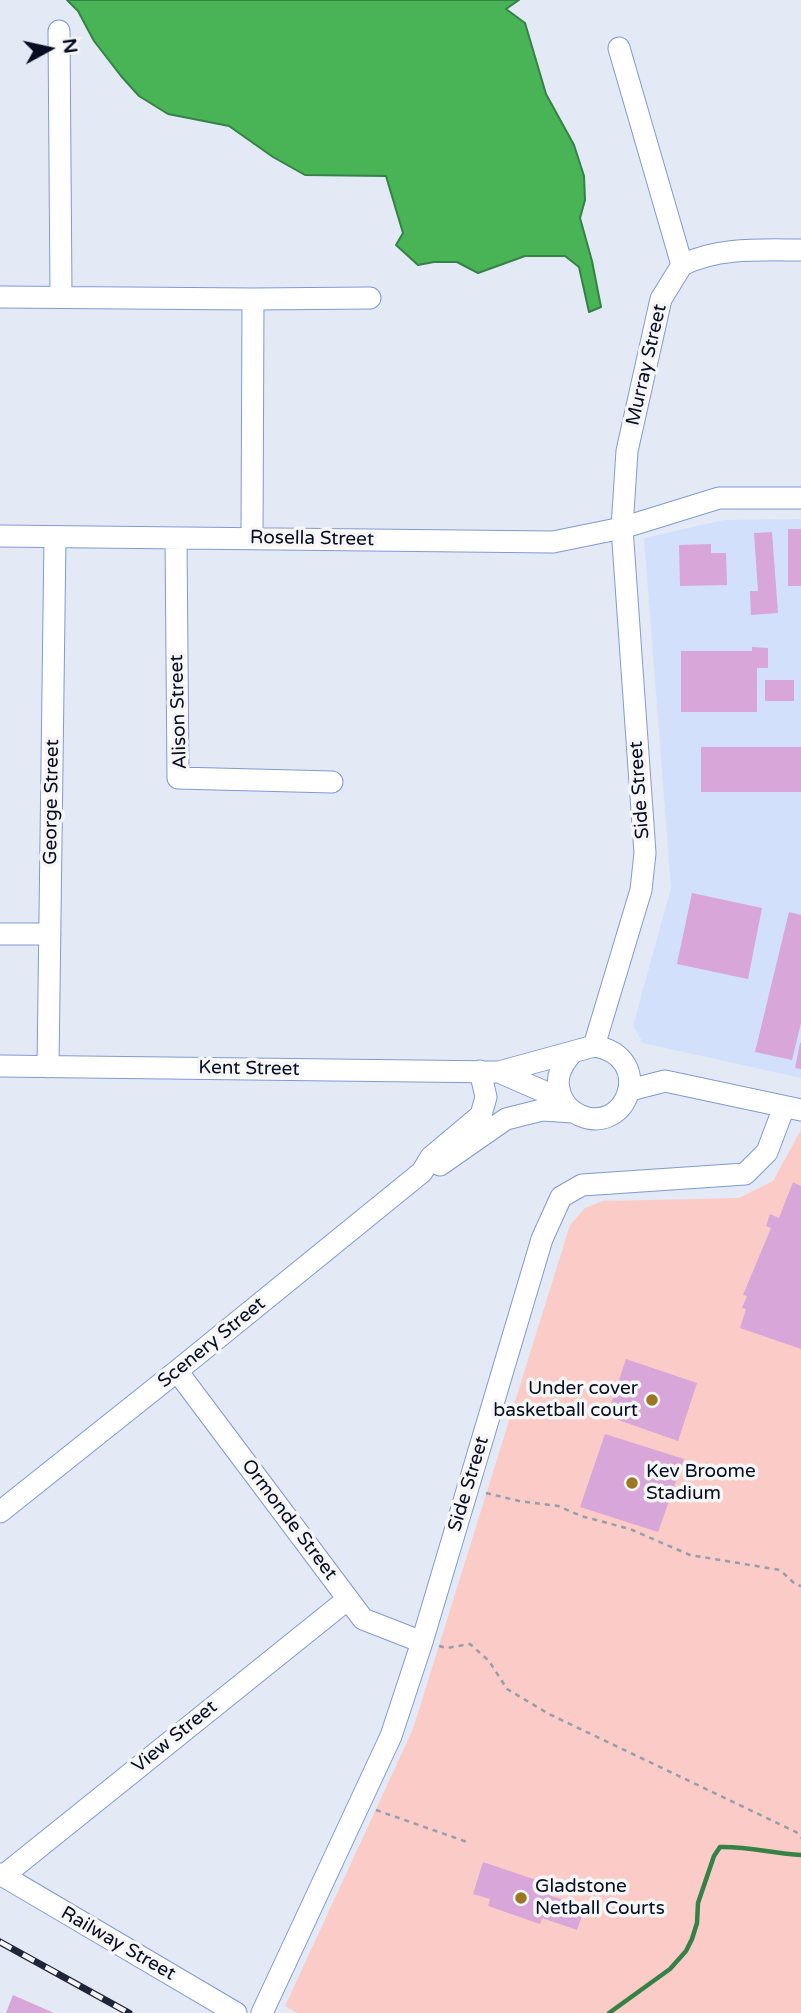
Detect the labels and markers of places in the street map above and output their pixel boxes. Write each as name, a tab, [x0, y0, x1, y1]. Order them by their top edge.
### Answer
place label: Under cover basketball court	[493, 1378, 638, 1422]
marker: Under cover basketball court	[644, 1392, 660, 1408]
place label: Kev Broome Stadium	[646, 1461, 756, 1505]
marker: Kev Broome Stadium	[624, 1475, 640, 1491]
place label: Gladstone Netball Courts	[535, 1876, 665, 1920]
marker: Gladstone Netball Courts	[513, 1890, 529, 1906]

